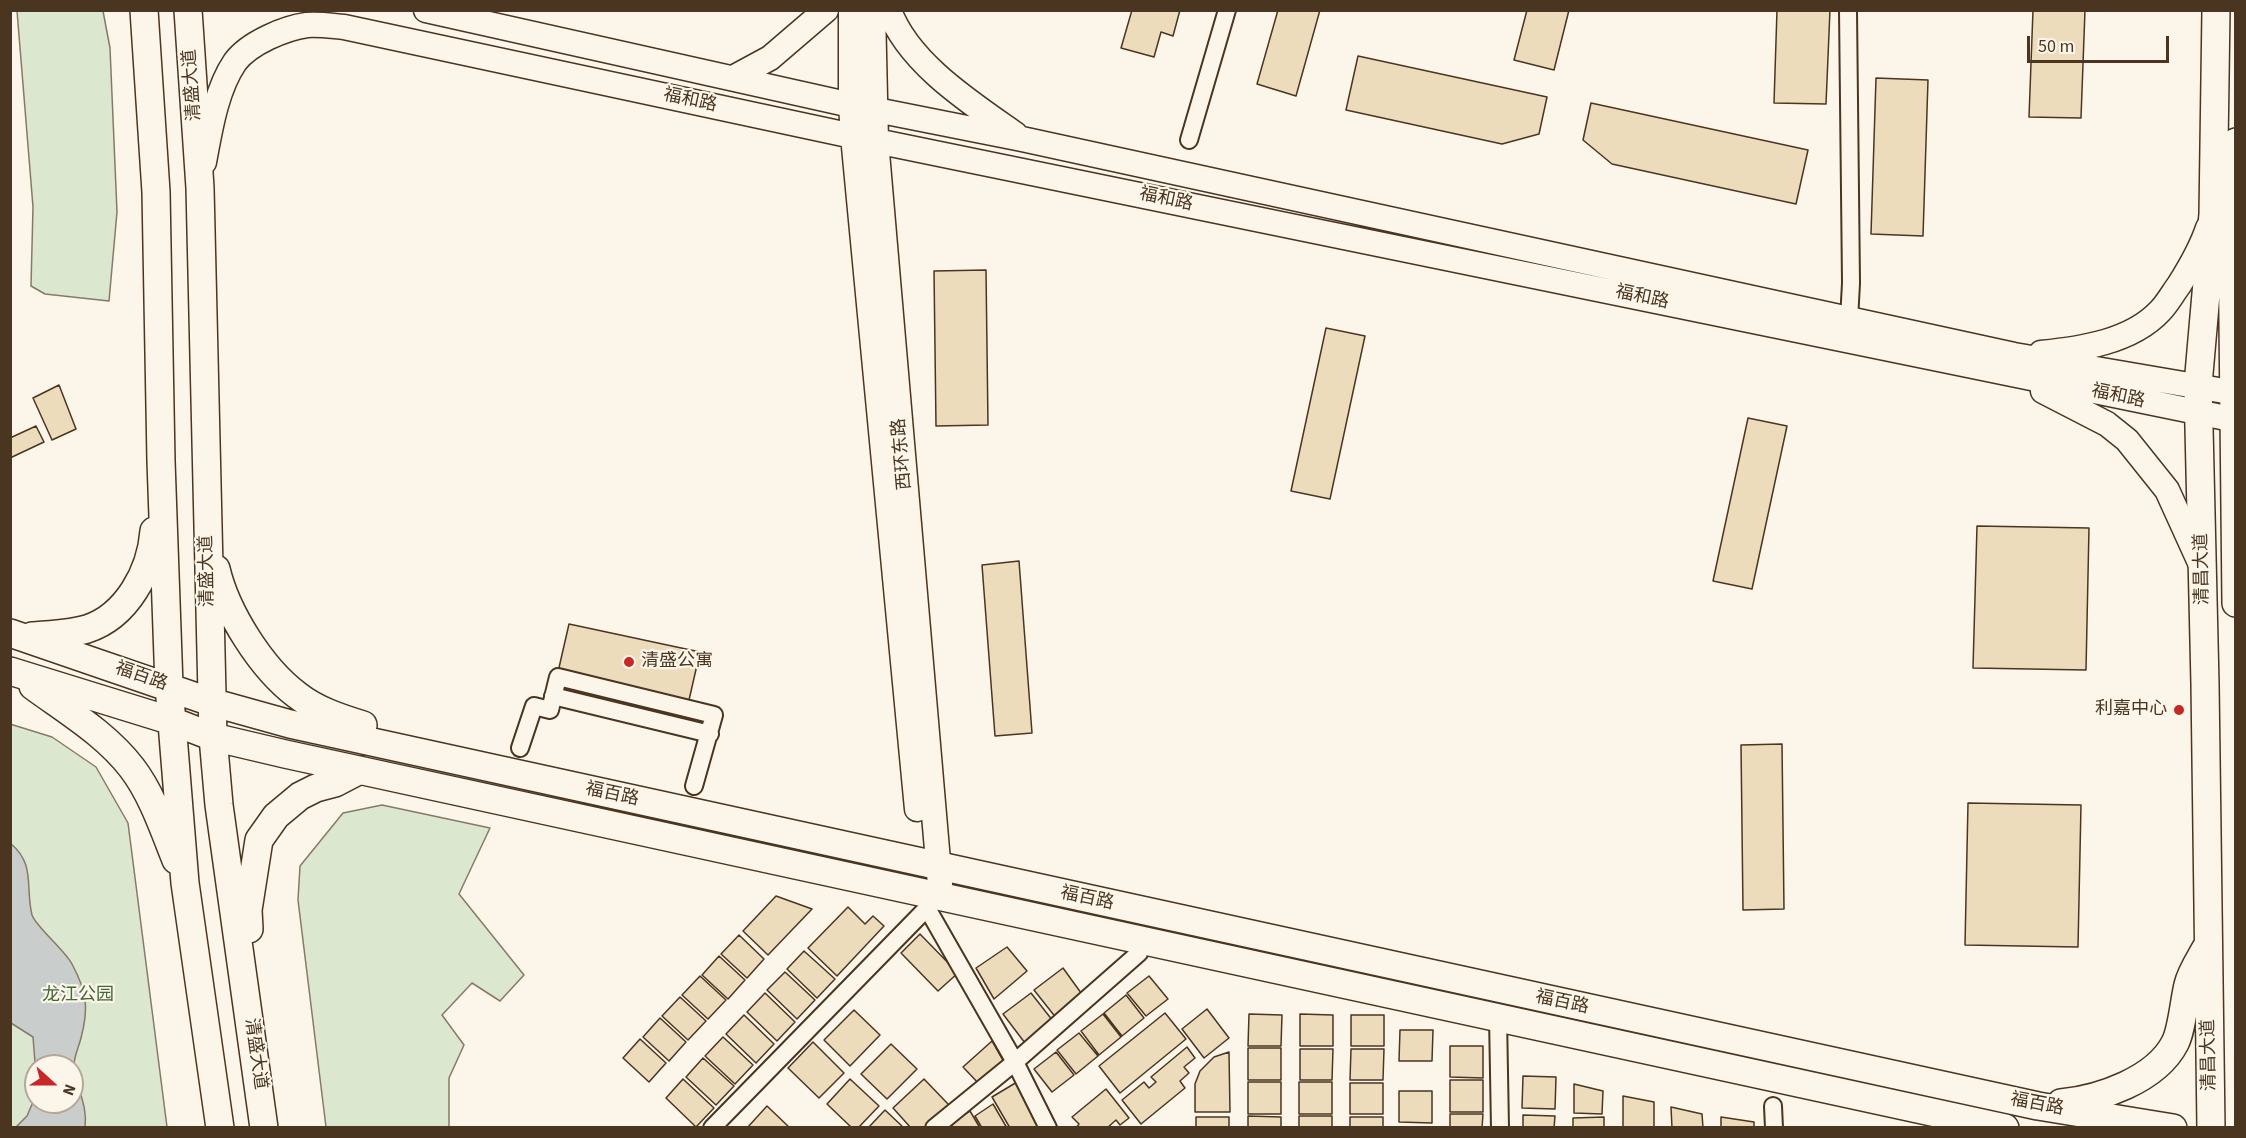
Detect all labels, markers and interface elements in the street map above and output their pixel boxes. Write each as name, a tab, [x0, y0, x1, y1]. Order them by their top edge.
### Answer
scale bar	[2030, 24, 2172, 62]
text: 50 m	[2038, 34, 2074, 59]
street label: 清盛大道	[180, 48, 206, 122]
street label: 福和路	[661, 85, 719, 117]
street label: 福和路	[1137, 184, 1195, 216]
street label: 福和路	[1613, 282, 1671, 314]
street label: 福和路	[2089, 381, 2147, 413]
street label: 西环东路	[889, 417, 917, 491]
street label: 清昌大道	[2192, 533, 2214, 605]
street label: 清盛大道	[197, 535, 219, 607]
place label: 清盛公寓	[641, 651, 713, 673]
marker: 清盛公寓	[622, 655, 636, 669]
street label: 福百路	[112, 658, 170, 696]
place label: 利嘉中心	[2095, 699, 2167, 721]
marker: 利嘉中心	[2172, 703, 2186, 717]
street label: 福百路	[583, 779, 641, 811]
street label: 福百路	[1058, 883, 1116, 915]
park label: 龙江公园	[42, 985, 114, 1007]
street label: 福百路	[1533, 987, 1591, 1019]
street label: 清盛大道	[239, 1017, 271, 1091]
street label: 清昌大道	[2199, 1019, 2221, 1091]
north arrow	[24, 1054, 84, 1114]
text: N	[57, 1081, 81, 1099]
street label: 福百路	[2008, 1089, 2066, 1121]

